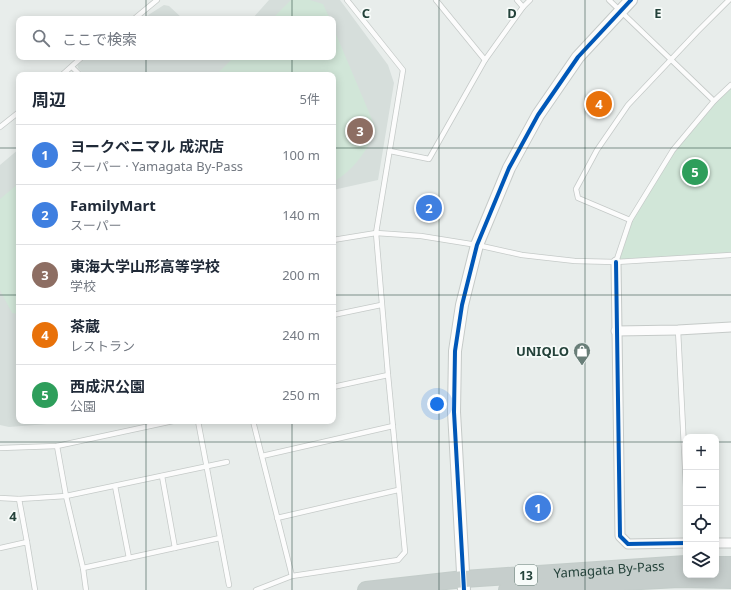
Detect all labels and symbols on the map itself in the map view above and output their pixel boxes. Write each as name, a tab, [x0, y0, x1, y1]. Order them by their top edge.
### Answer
text: C	[362, 4, 370, 22]
text: D	[507, 4, 517, 22]
text: E	[654, 4, 662, 22]
pin: 4	[586, 89, 612, 119]
pin: 3	[347, 116, 373, 146]
pin: 5	[682, 157, 708, 187]
pin: 2	[416, 193, 442, 223]
shop icon: UNIQLO	[572, 341, 592, 366]
place label: UNIQLO	[516, 342, 569, 360]
your location	[427, 394, 447, 414]
pin: 1	[525, 493, 551, 523]
text: 4	[9, 507, 17, 525]
street label: Yamagata By-Pass	[553, 556, 665, 582]
road number: 13	[515, 565, 537, 585]

